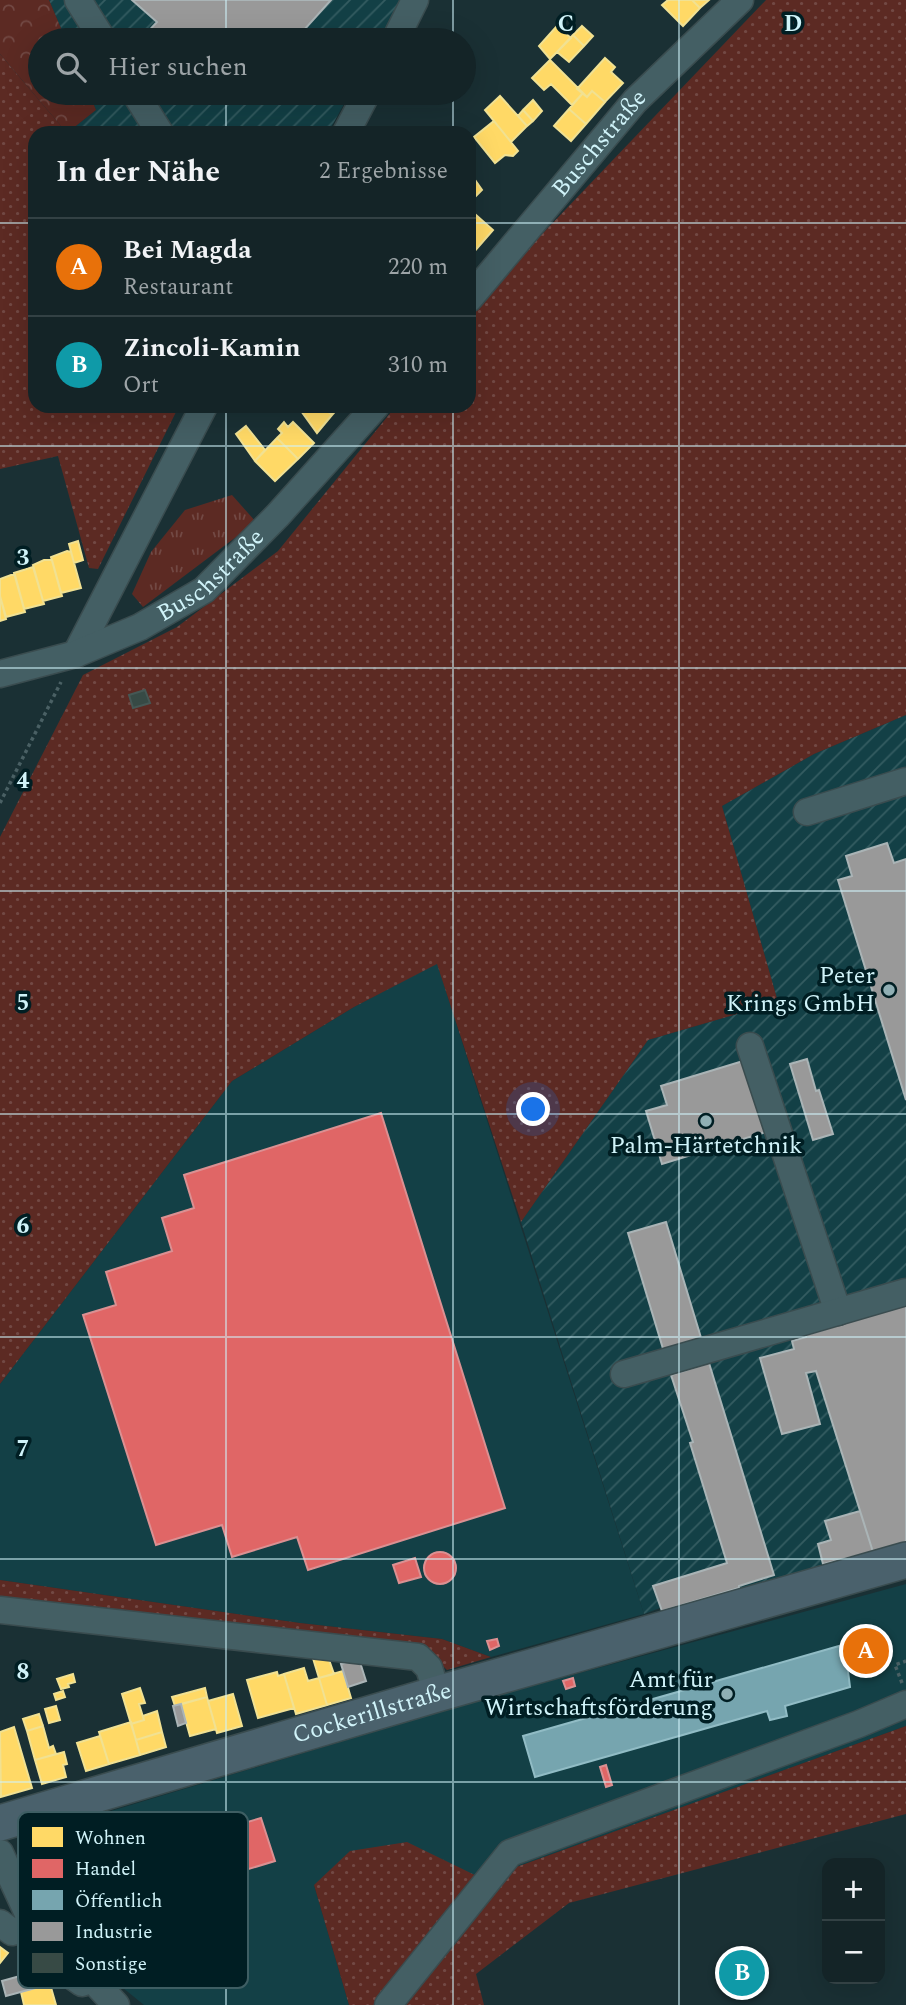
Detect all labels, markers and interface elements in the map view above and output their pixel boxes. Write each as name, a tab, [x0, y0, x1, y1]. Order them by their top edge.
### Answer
text: C	[558, 7, 574, 42]
text: D	[784, 7, 802, 42]
search box	[28, 28, 476, 105]
text: Hier suchen	[108, 47, 248, 87]
icon: search	[52, 48, 90, 86]
street label: Buschstraße	[543, 81, 655, 205]
text: In der Nähe	[56, 149, 220, 195]
text: 2 Ergebnisse	[319, 154, 448, 189]
text: Bei Magda	[123, 230, 252, 270]
text: A	[70, 250, 88, 285]
text: 220 m	[388, 250, 448, 285]
text: Restaurant	[123, 270, 233, 305]
text: Zincoli-Kamin	[123, 328, 301, 368]
text: B	[71, 348, 87, 383]
text: 310 m	[388, 348, 448, 383]
text: Ort	[123, 368, 159, 403]
street label: Buschstraße	[150, 521, 273, 632]
text: 3	[17, 541, 30, 576]
text: 4	[17, 764, 30, 799]
place label: Peter Krings GmbH	[726, 958, 875, 1022]
marker: Peter Krings GmbH	[881, 982, 897, 998]
text: 5	[17, 986, 29, 1021]
your location	[516, 1092, 550, 1126]
marker: Palm-Härtetchnik	[698, 1113, 714, 1129]
place label: Palm-Härtetchnik	[610, 1128, 802, 1164]
text: 6	[17, 1209, 30, 1244]
text: 7	[17, 1432, 29, 1467]
pin: A	[843, 1625, 889, 1677]
text: 8	[17, 1655, 29, 1690]
place label: Amt für Wirtschaftsförderung	[484, 1662, 713, 1726]
street label: Cockerillstraße	[288, 1673, 456, 1754]
marker: Amt für Wirtschaftsförderung	[719, 1686, 735, 1702]
legend	[18, 1812, 248, 1988]
text: Wohnen	[75, 1824, 146, 1853]
text: Handel	[75, 1855, 136, 1884]
map controls	[822, 1858, 885, 1984]
button: +	[822, 1858, 885, 1921]
text: Öffentlich	[75, 1887, 162, 1916]
text: Industrie	[75, 1918, 152, 1947]
button: −	[822, 1921, 885, 1984]
pin: B	[719, 1947, 765, 1999]
text: Sonstige	[75, 1950, 147, 1979]

